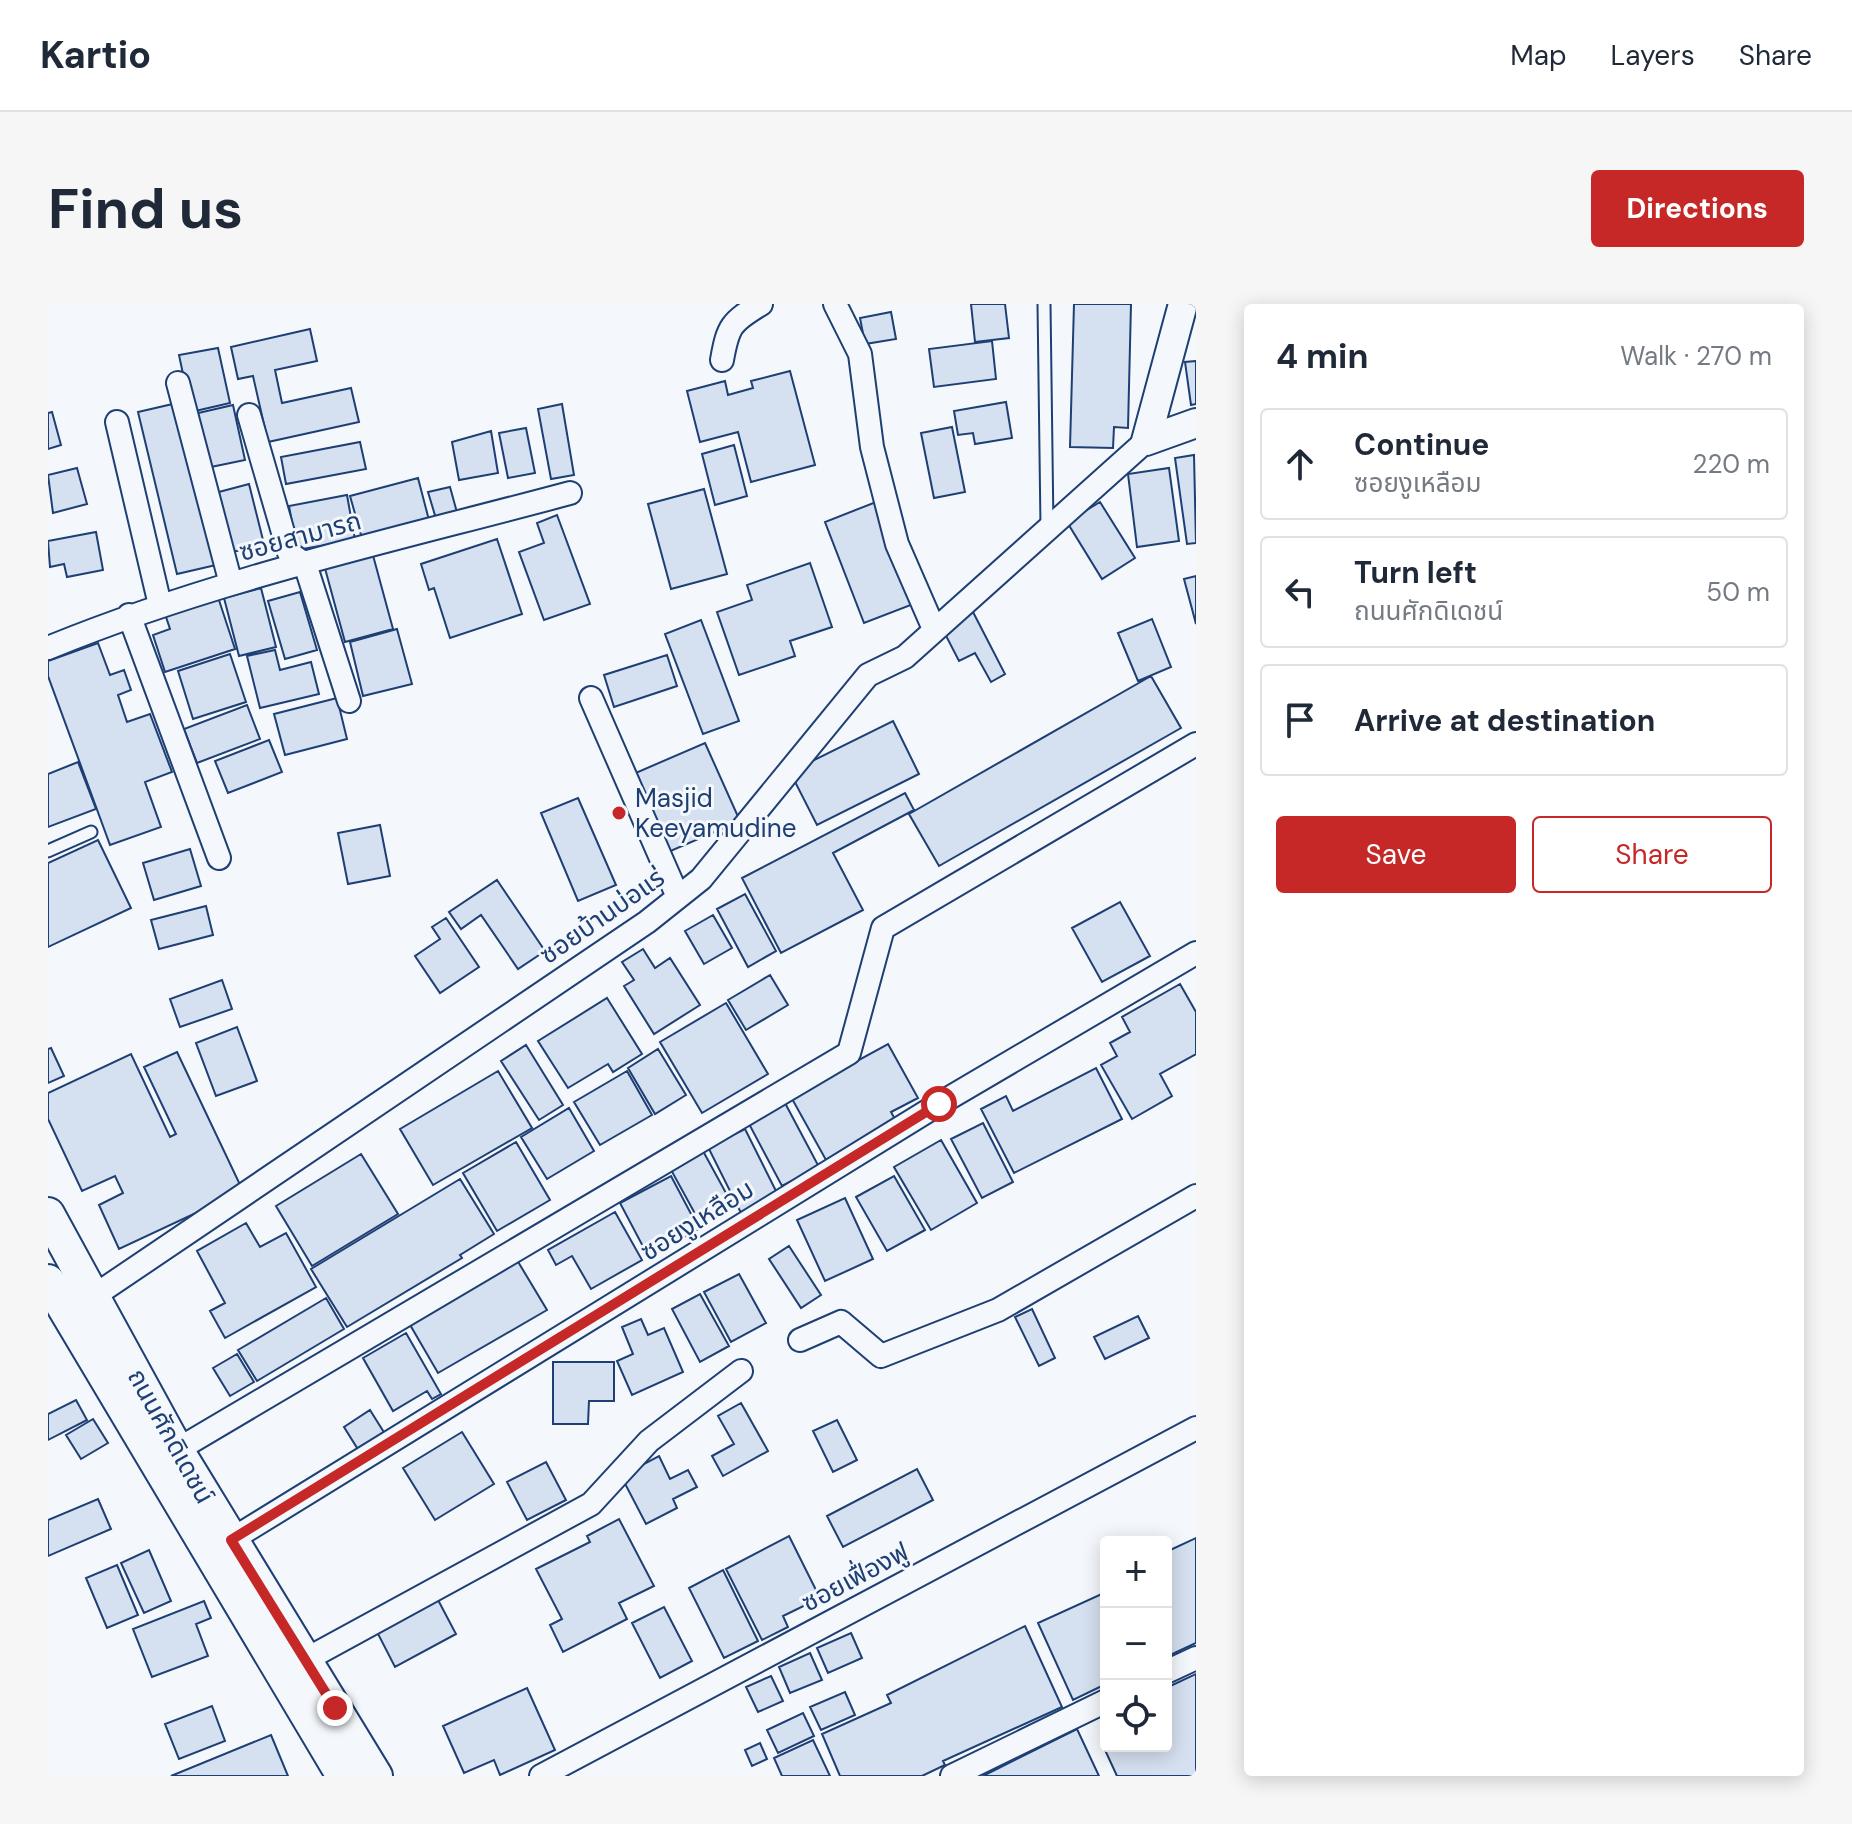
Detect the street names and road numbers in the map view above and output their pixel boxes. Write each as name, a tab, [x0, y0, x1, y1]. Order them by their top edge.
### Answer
street label: ซอยสามารถ	[235, 503, 365, 569]
street label: ซอยบ้านบ่อแร่	[533, 861, 671, 971]
street label: ซอยงูเหลือม	[634, 1172, 760, 1268]
street label: ถนนศักดิเดชน์	[120, 1363, 222, 1509]
street label: ซอยเฟื่องฟู	[795, 1534, 915, 1619]

